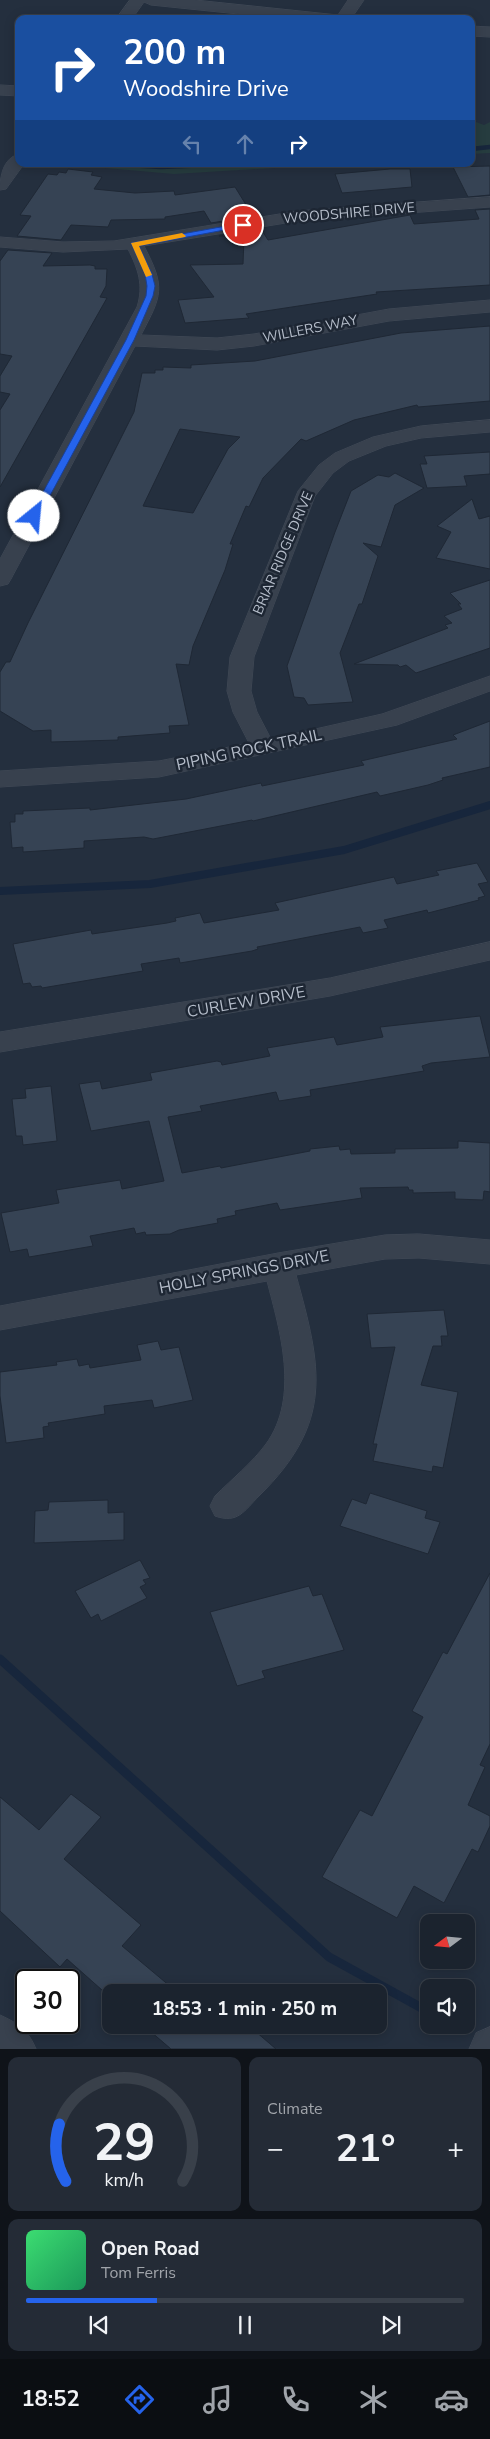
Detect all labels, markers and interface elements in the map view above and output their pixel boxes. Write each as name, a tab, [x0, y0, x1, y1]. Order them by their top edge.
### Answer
text: 200 m	[123, 29, 226, 76]
icon: right	[40, 35, 105, 100]
text: Woodshire Drive	[123, 74, 289, 104]
icon: left	[178, 130, 206, 158]
icon: ahead	[231, 130, 259, 158]
icon: right	[284, 130, 312, 158]
street label: WOODSHIRE DRIVE	[282, 198, 416, 228]
pin	[222, 204, 264, 246]
icon: arrive	[229, 211, 257, 239]
street label: WILLERS WAY	[261, 310, 360, 348]
position arrow	[7, 489, 59, 541]
street label: BRIAR RIDGE DRIVE	[248, 489, 318, 617]
street label: PIPING ROCK TRAIL	[174, 724, 324, 776]
street label: CURLEW DRIVE	[185, 981, 307, 1023]
street label: HOLLY SPRINGS DRIVE	[157, 1245, 331, 1299]
north arrow	[420, 1914, 475, 1969]
map controls	[420, 1914, 475, 2034]
speed limit sign: 30	[15, 1969, 80, 2034]
button: sound	[420, 1979, 475, 2034]
text: 18:53 · 1 min · 250 m	[152, 1996, 337, 2022]
text: Climate	[267, 2098, 322, 2120]
text: 29	[93, 2107, 156, 2178]
text: 21°	[335, 2123, 396, 2174]
text: −	[267, 2130, 284, 2168]
text: +	[447, 2130, 464, 2168]
text: km/h	[105, 2168, 144, 2192]
text: Open Road	[101, 2236, 199, 2262]
text: Tom Ferris	[101, 2262, 176, 2284]
icon: previous	[85, 2311, 113, 2339]
icon: pause	[231, 2311, 259, 2339]
icon: next	[377, 2311, 405, 2339]
icon: directions	[122, 2382, 157, 2417]
icon: music	[200, 2382, 235, 2417]
icon: phone	[278, 2382, 313, 2417]
icon: climate	[356, 2382, 391, 2417]
icon: car	[434, 2382, 469, 2417]
text: 18:52	[21, 2384, 80, 2414]

